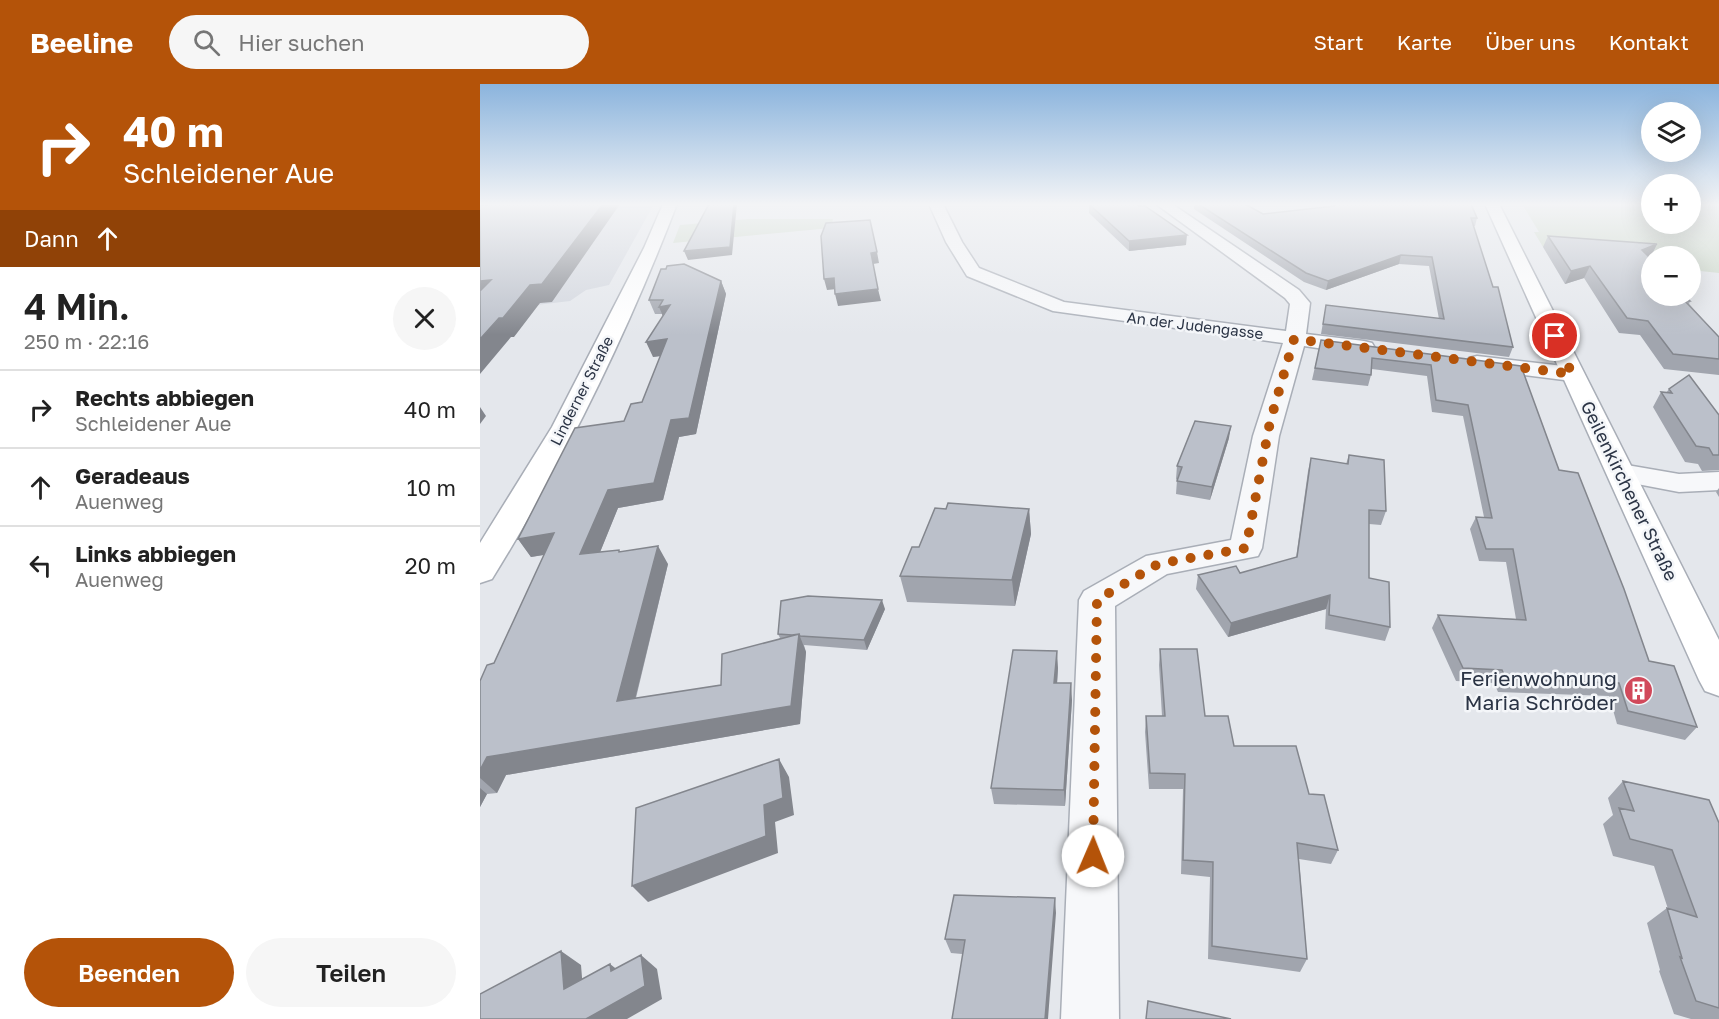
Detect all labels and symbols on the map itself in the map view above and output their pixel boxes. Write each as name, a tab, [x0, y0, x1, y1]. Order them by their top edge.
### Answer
street label: An der Judengasse	[1126, 308, 1265, 342]
pin	[1529, 310, 1580, 361]
street label: Linderner Straße	[546, 333, 616, 448]
street label: Geilenkirchener Straße	[1577, 397, 1683, 584]
place label: Ferienwohnung Maria Schröder	[1460, 665, 1617, 715]
building icon: Ferienwohnung Maria Schröder	[1622, 675, 1654, 707]
position arrow	[1061, 824, 1125, 888]

